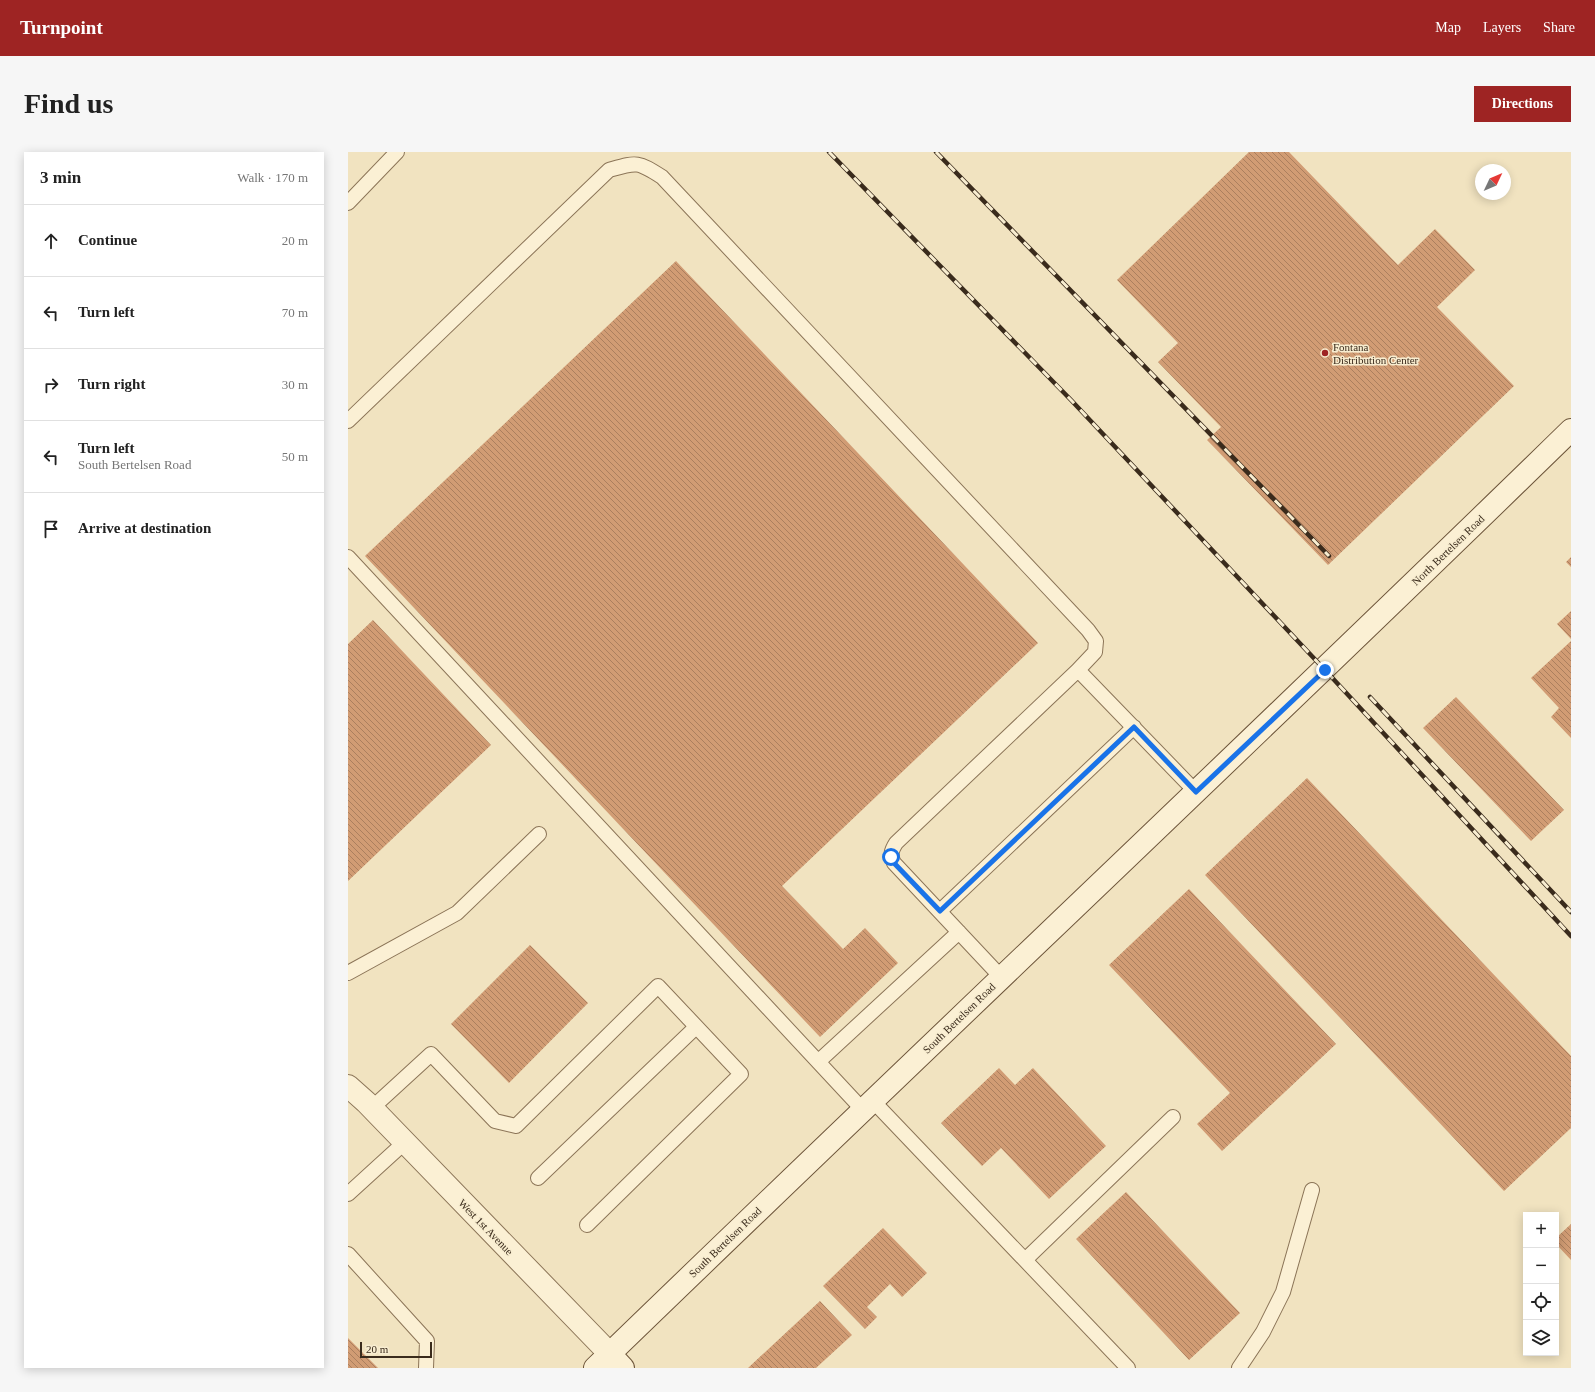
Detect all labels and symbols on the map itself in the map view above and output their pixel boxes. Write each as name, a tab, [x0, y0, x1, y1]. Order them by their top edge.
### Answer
north arrow	[1475, 164, 1511, 200]
place label: Fontana Distribution Center	[1333, 341, 1419, 366]
marker: Fontana Distribution Center	[1320, 348, 1330, 358]
street label: North Bertelsen Road	[1409, 512, 1487, 588]
route end	[1316, 661, 1334, 679]
route start	[882, 848, 900, 866]
street label: South Bertelsen Road	[920, 980, 998, 1056]
street label: West 1st Avenue	[456, 1197, 516, 1257]
street label: South Bertelsen Road	[686, 1204, 764, 1280]
scale bar	[360, 1340, 432, 1359]

